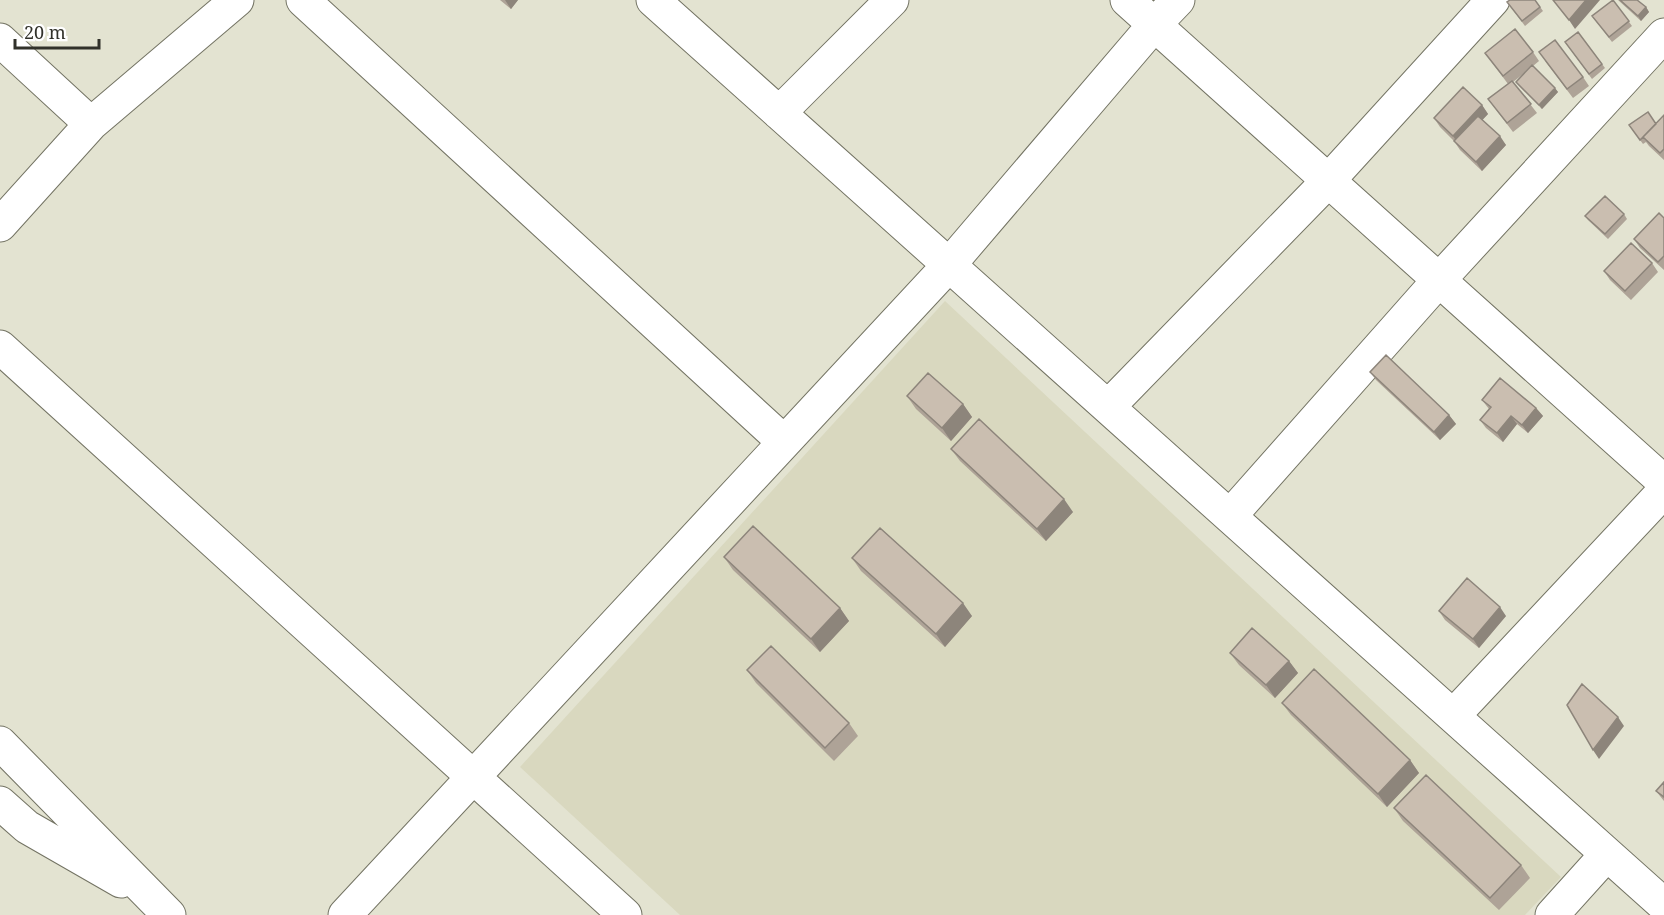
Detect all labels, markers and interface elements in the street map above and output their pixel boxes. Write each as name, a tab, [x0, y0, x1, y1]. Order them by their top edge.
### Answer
scale bar	[15, 12, 99, 50]
text: 20 m	[24, 20, 66, 44]

